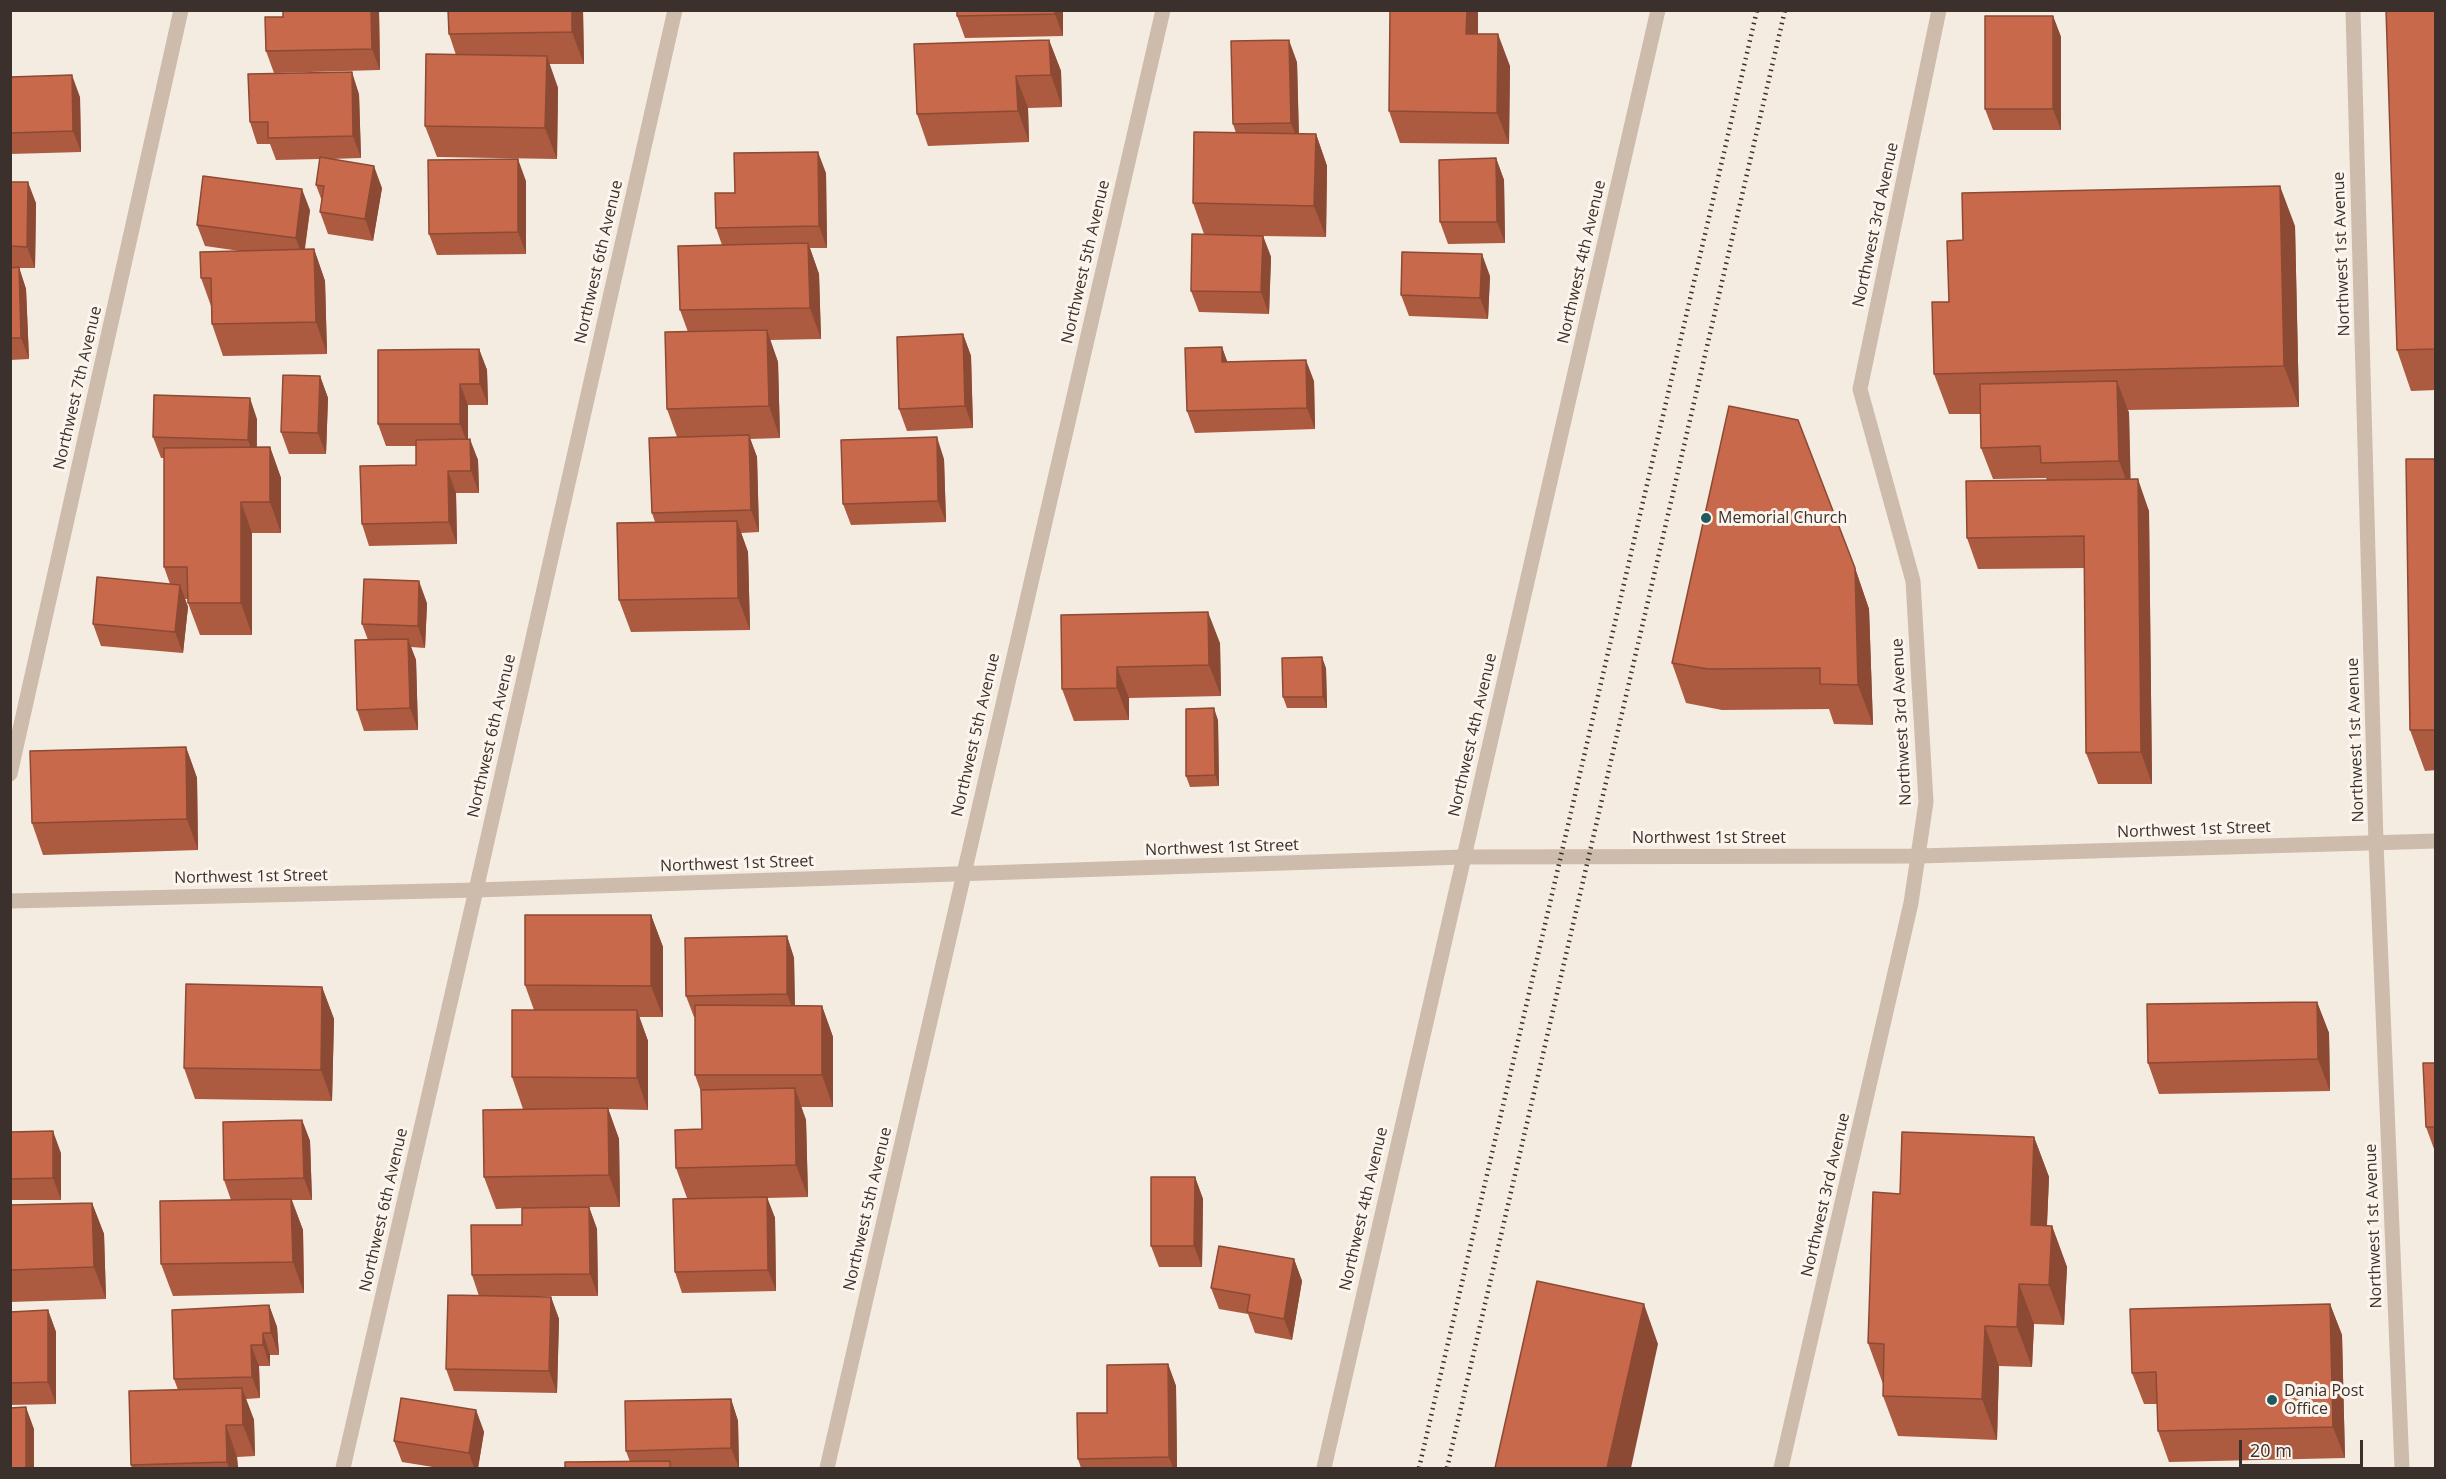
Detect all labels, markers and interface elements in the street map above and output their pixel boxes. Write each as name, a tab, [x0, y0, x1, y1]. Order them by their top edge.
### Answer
street label: Northwest 3rd Avenue	[1849, 141, 1903, 309]
street label: Northwest 1st Avenue	[2330, 171, 2354, 337]
street label: Northwest 6th Avenue	[571, 178, 627, 346]
street label: Northwest 5th Avenue	[1058, 178, 1114, 346]
street label: Northwest 4th Avenue	[1554, 178, 1610, 346]
street label: Northwest 7th Avenue	[50, 304, 106, 472]
place label: Memorial Church	[1718, 508, 1847, 528]
marker: Memorial Church	[1699, 511, 1713, 525]
street label: Northwest 3rd Avenue	[1888, 638, 1916, 806]
street label: Northwest 5th Avenue	[948, 651, 1004, 819]
street label: Northwest 4th Avenue	[1445, 651, 1501, 819]
street label: Northwest 6th Avenue	[464, 652, 520, 820]
street label: Northwest 1st Avenue	[2344, 657, 2368, 823]
street label: Northwest 1st Street	[2117, 818, 2271, 842]
street label: Northwest 1st Street	[1632, 828, 1786, 848]
street label: Northwest 1st Street	[1145, 836, 1299, 860]
street label: Northwest 1st Street	[660, 852, 814, 876]
street label: Northwest 1st Street	[174, 866, 328, 888]
street label: Northwest 3rd Avenue	[1798, 1111, 1854, 1279]
street label: Northwest 5th Avenue	[840, 1125, 896, 1293]
street label: Northwest 4th Avenue	[1336, 1125, 1392, 1293]
street label: Northwest 6th Avenue	[356, 1126, 412, 1294]
street label: Northwest 1st Avenue	[2362, 1143, 2386, 1309]
place label: Dania Post Office	[2284, 1381, 2364, 1419]
marker: Dania Post Office	[2265, 1393, 2279, 1407]
scale bar	[2242, 1428, 2366, 1466]
text: 20 m	[2250, 1438, 2292, 1462]

